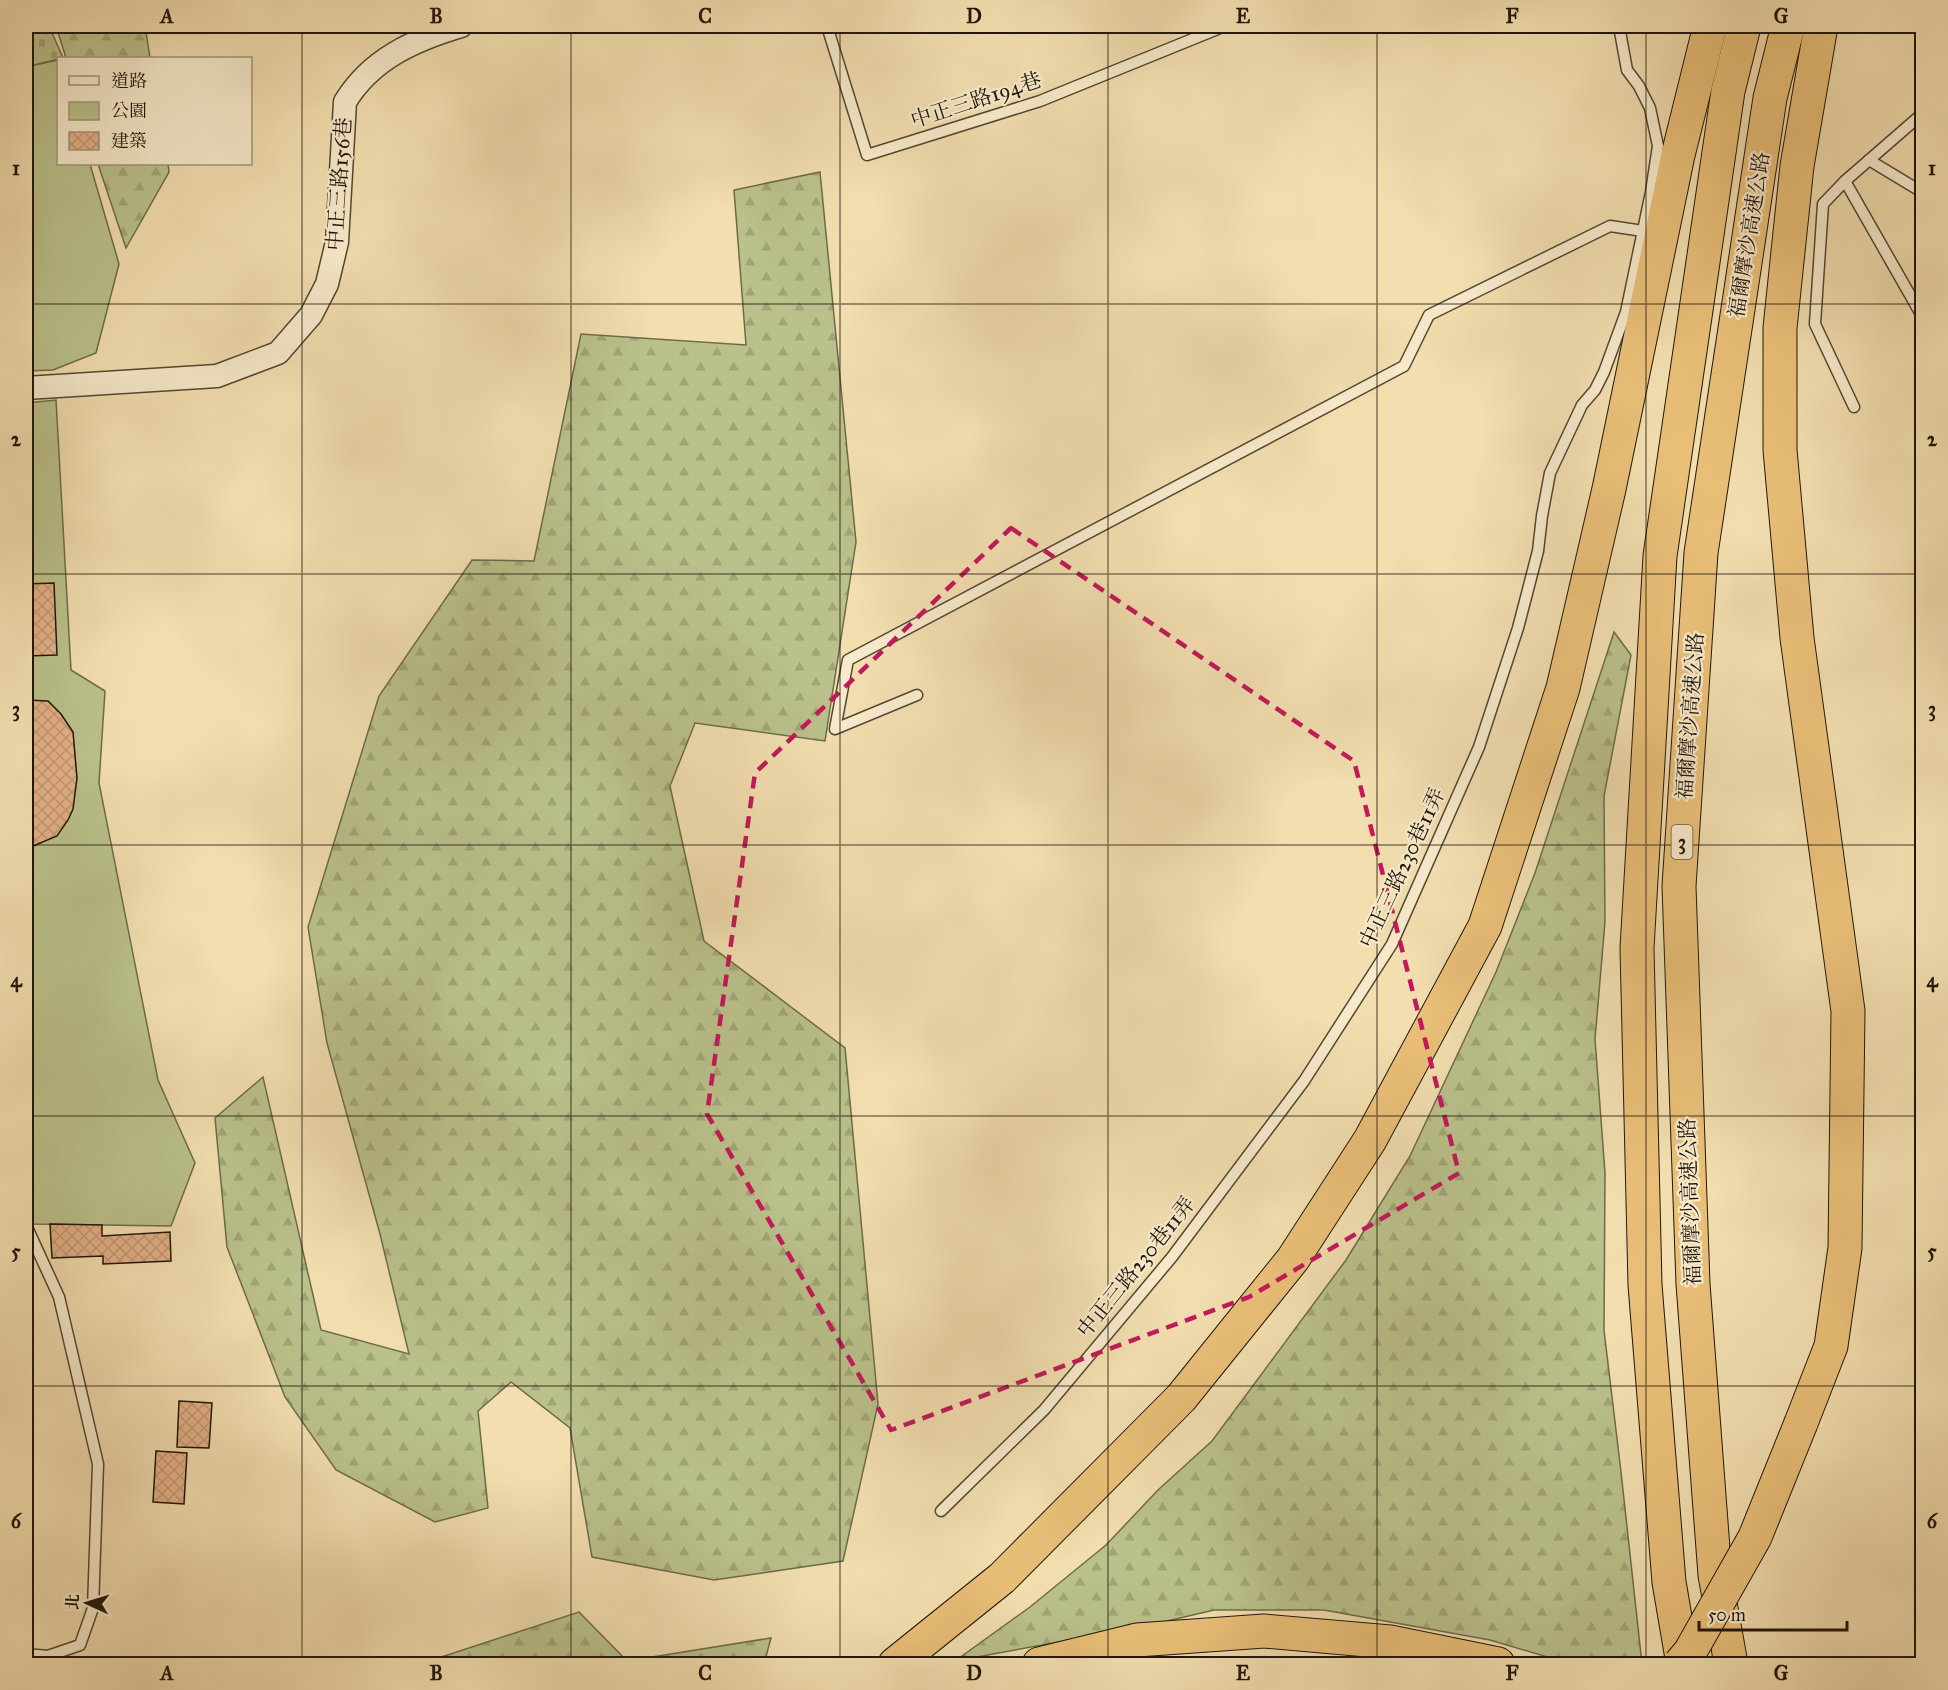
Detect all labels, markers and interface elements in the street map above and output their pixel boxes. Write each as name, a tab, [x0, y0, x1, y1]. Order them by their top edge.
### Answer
text: A	[158, 4, 174, 28]
text: B	[429, 4, 443, 28]
text: C	[698, 4, 712, 28]
text: D	[966, 4, 982, 28]
text: E	[1236, 4, 1251, 28]
text: F	[1505, 4, 1519, 28]
text: G	[1774, 4, 1789, 28]
legend	[57, 57, 252, 165]
street label: 中正三路194巷	[907, 67, 1045, 133]
text: 道路	[111, 70, 147, 92]
text: 公園	[111, 100, 147, 122]
street label: 中正三路156巷	[321, 116, 357, 252]
text: 建築	[111, 130, 147, 152]
street label: 福爾摩沙高速公路	[1723, 150, 1775, 320]
text: 1	[12, 156, 20, 180]
text: 1	[1928, 156, 1936, 180]
text: 2	[11, 427, 22, 451]
text: 2	[1927, 427, 1938, 451]
street label: 福爾摩沙高速公路	[1671, 631, 1709, 801]
text: 3	[12, 697, 20, 722]
text: 3	[1928, 697, 1936, 722]
street label: 中正三路230巷11弄	[1354, 784, 1450, 952]
road number: 3	[1672, 825, 1692, 859]
text: 4	[10, 968, 22, 993]
text: 4	[1926, 968, 1938, 993]
street label: 福爾摩沙高速公路	[1674, 1118, 1706, 1286]
street label: 中正三路230巷11弄	[1071, 1191, 1201, 1343]
text: 5	[11, 1239, 21, 1263]
text: 5	[1927, 1239, 1937, 1263]
text: 6	[11, 1509, 23, 1533]
text: 6	[1927, 1509, 1939, 1533]
north arrow	[57, 1573, 117, 1633]
text: 北	[62, 1593, 83, 1611]
scale bar	[1699, 1594, 1848, 1632]
text: 50 m	[1708, 1604, 1746, 1626]
text: A	[158, 1661, 174, 1685]
text: B	[429, 1661, 443, 1685]
text: C	[698, 1661, 712, 1685]
text: D	[966, 1661, 982, 1685]
text: E	[1236, 1661, 1251, 1685]
text: F	[1505, 1661, 1519, 1685]
text: G	[1774, 1661, 1789, 1685]

